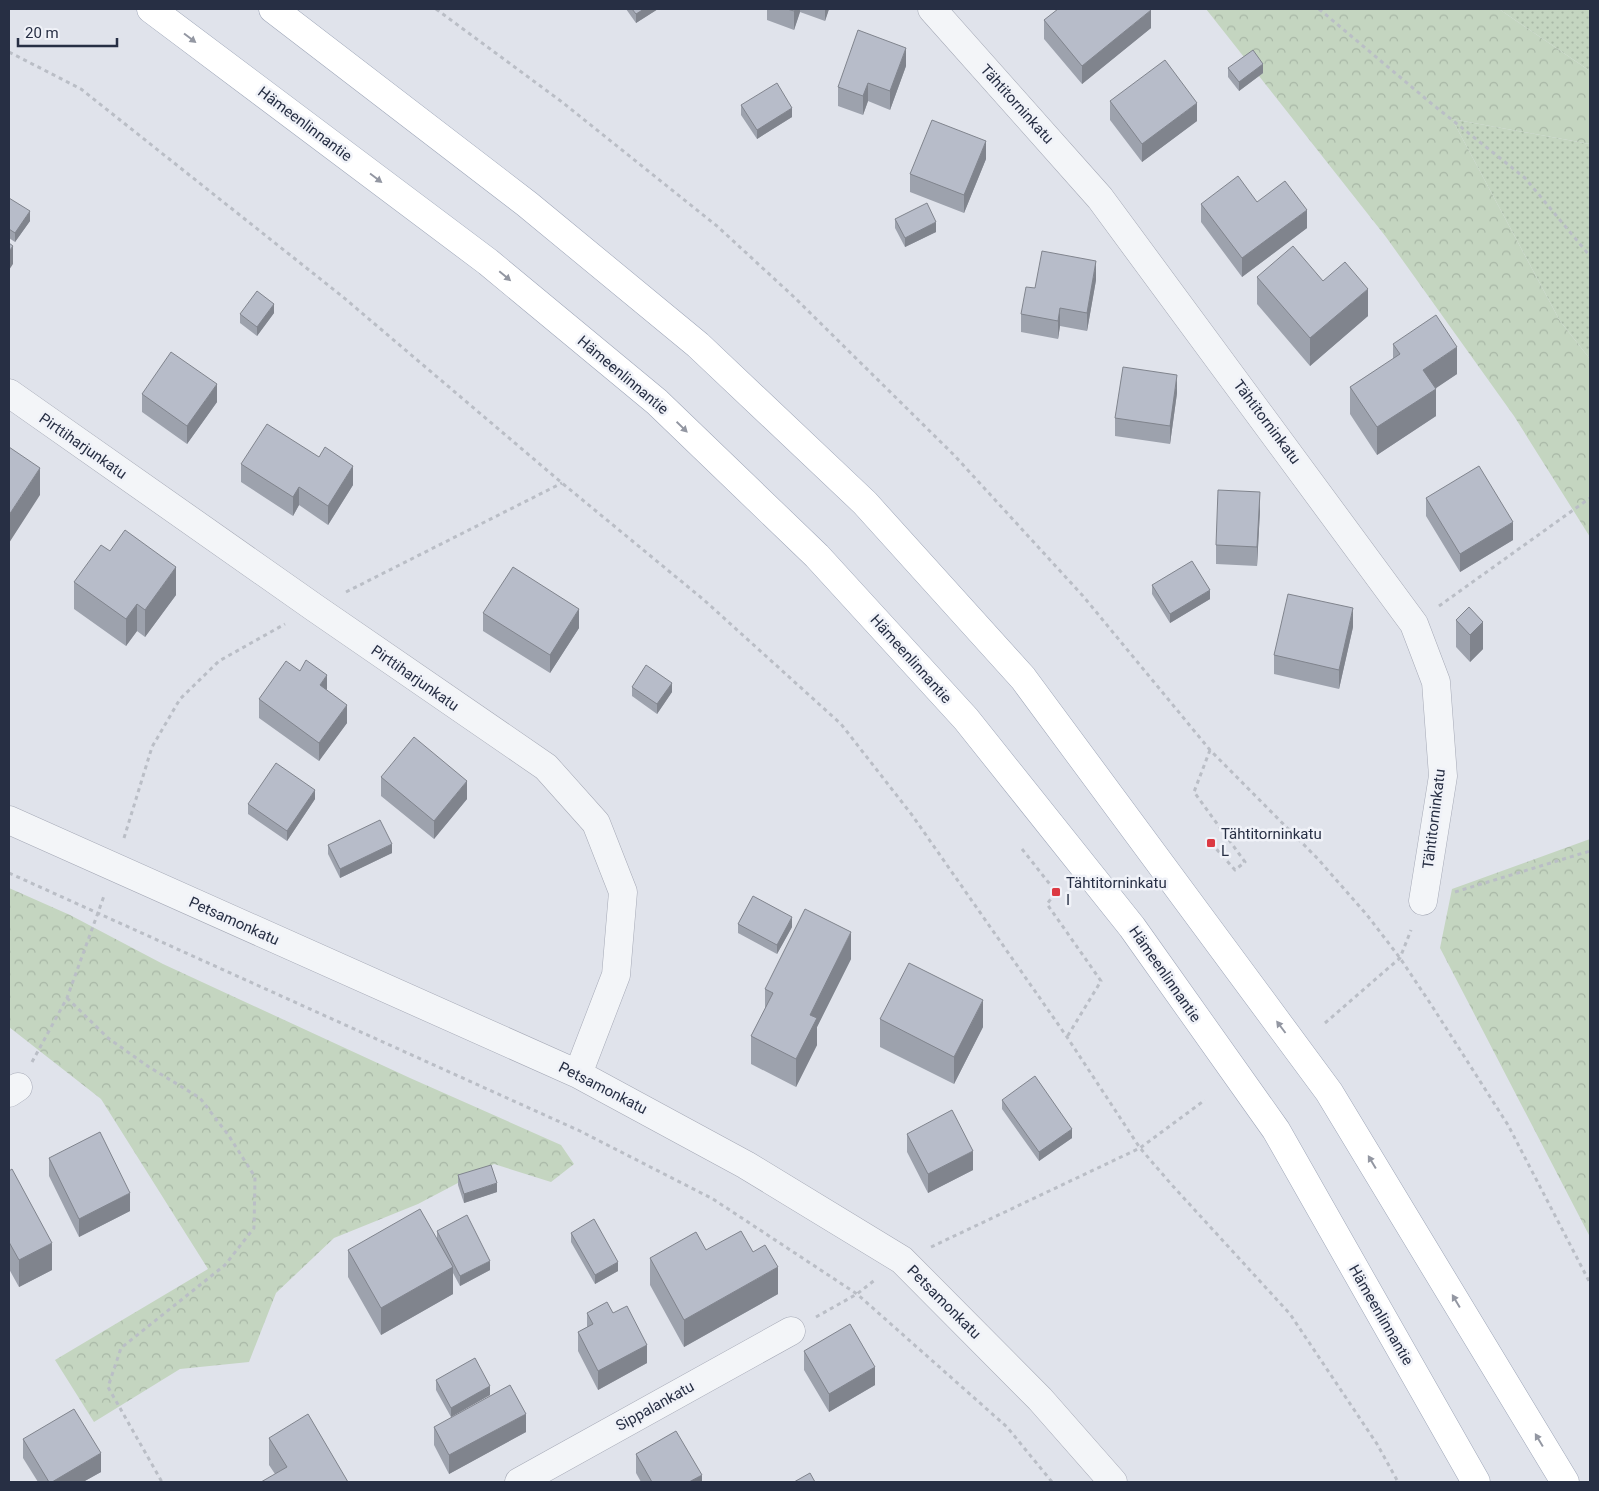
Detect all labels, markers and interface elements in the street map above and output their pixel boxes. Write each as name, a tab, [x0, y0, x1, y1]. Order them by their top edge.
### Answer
scale bar	[18, 15, 116, 47]
text: 20 m	[25, 24, 59, 42]
one-way arrow	[183, 33, 197, 43]
street label: Tähtitorninkatu	[977, 61, 1057, 147]
street label: Hämeenlinnantie	[254, 83, 356, 165]
one-way arrow	[369, 172, 382, 183]
one-way arrow	[499, 271, 512, 282]
street label: Hämeenlinnantie	[574, 332, 672, 418]
street label: Tähtitorninkatu	[1230, 376, 1304, 468]
street label: Pirttiharjunkatu	[36, 409, 130, 483]
one-way arrow	[676, 421, 688, 433]
street label: Hämeenlinnantie	[866, 611, 956, 707]
street label: Pirttiharjunkatu	[368, 641, 462, 715]
street label: Tähtitorninkatu	[1419, 768, 1449, 870]
place label: Tähtitorninkatu L	[1221, 825, 1322, 860]
marker: Tähtitorninkatu L	[1205, 837, 1217, 849]
place label: Tähtitorninkatu I	[1066, 874, 1167, 909]
marker: Tähtitorninkatu I	[1050, 886, 1062, 898]
street label: Petsamonkatu	[186, 893, 282, 949]
street label: Hämeenlinnantie	[1125, 923, 1205, 1025]
one-way arrow	[1276, 1021, 1287, 1034]
street label: Petsamonkatu	[556, 1058, 650, 1118]
one-way arrow	[1367, 1156, 1376, 1169]
street label: Petsamonkatu	[903, 1261, 985, 1343]
street label: Hämeenlinnantie	[1345, 1262, 1417, 1368]
one-way arrow	[1451, 1295, 1460, 1308]
street label: Sippalankatu	[613, 1377, 697, 1435]
one-way arrow	[1535, 1434, 1544, 1447]

